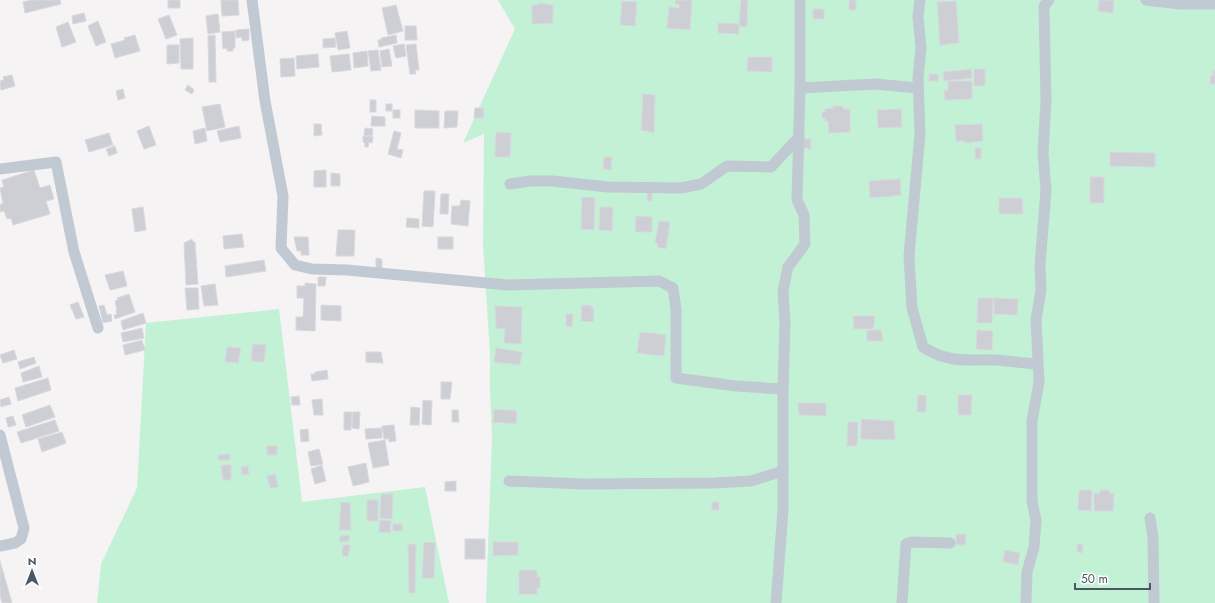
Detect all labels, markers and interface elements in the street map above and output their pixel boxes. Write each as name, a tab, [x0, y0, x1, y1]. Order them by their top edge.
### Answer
north arrow	[12, 551, 52, 591]
text: N	[28, 553, 36, 569]
scale bar	[1075, 565, 1150, 591]
text: 50 m	[1081, 570, 1108, 588]

